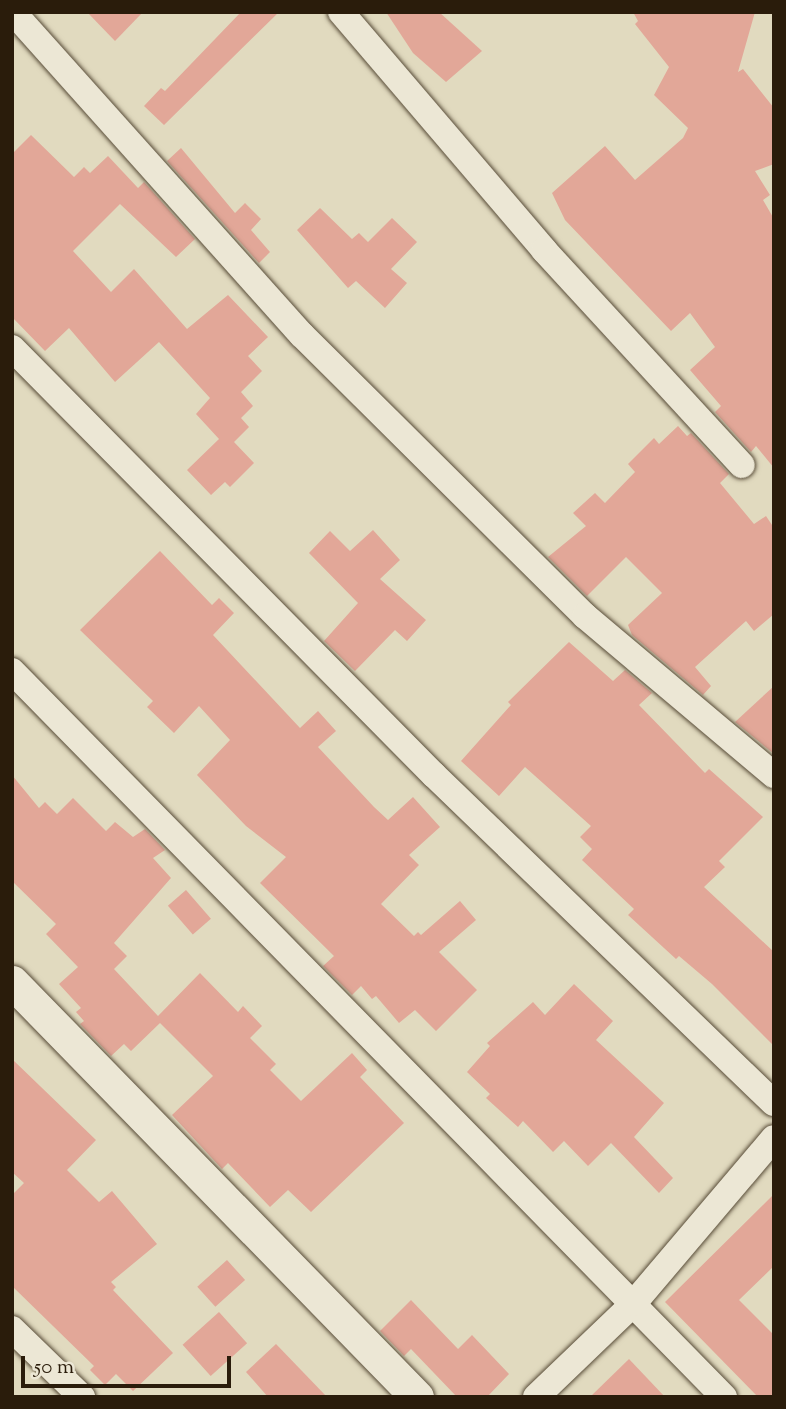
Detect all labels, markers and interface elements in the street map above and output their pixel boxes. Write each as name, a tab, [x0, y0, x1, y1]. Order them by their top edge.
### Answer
scale bar	[24, 1342, 234, 1386]
text: 50 m	[34, 1353, 74, 1383]

